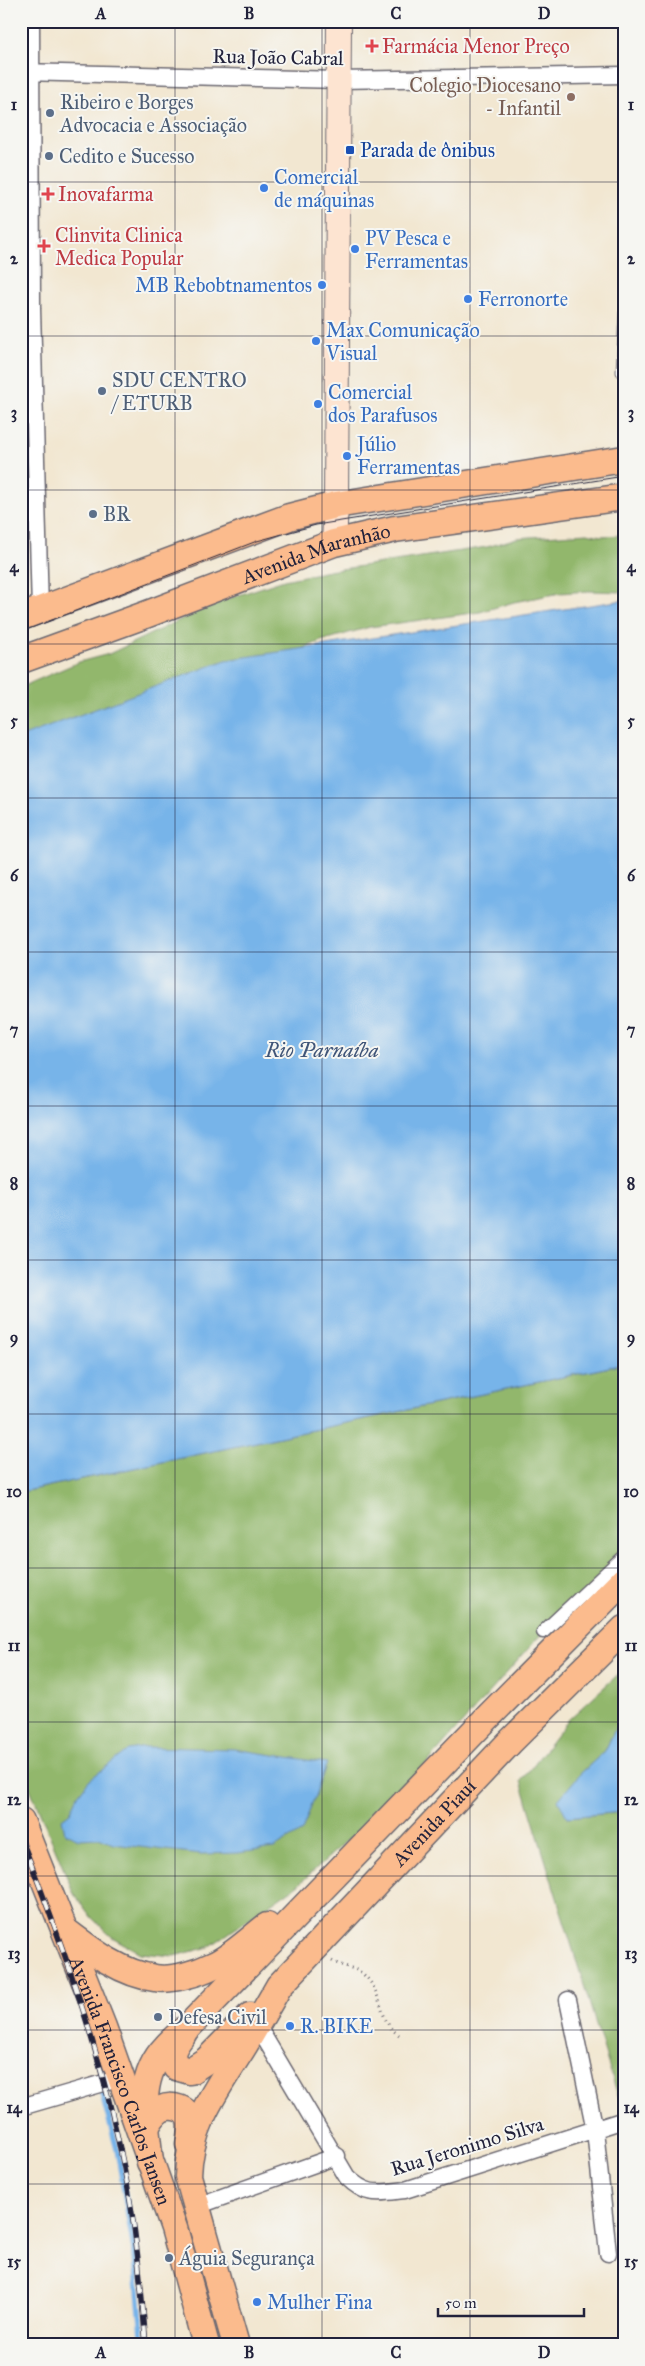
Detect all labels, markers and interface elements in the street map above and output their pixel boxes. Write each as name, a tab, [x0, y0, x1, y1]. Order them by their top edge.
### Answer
text: A	[95, 4, 107, 23]
text: B	[244, 4, 254, 23]
text: C	[391, 4, 402, 23]
text: D	[538, 4, 551, 23]
place label: Farmácia Menor Preço	[382, 34, 570, 58]
marker: Farmácia Menor Preço	[366, 40, 378, 52]
street label: Rua João Cabral	[212, 44, 344, 71]
place label: Colegio Diocesano - Infantil	[409, 73, 562, 120]
place label: Ribeiro e Borges Advocacia e Associação	[59, 90, 247, 137]
marker: Colegio Diocesano - Infantil	[565, 91, 577, 103]
text: 1	[11, 95, 18, 114]
text: 1	[628, 95, 635, 114]
marker: Ribeiro e Borges Advocacia e Associação	[44, 107, 56, 119]
place label: Parada de ônibus	[360, 138, 495, 162]
place label: Cedito e Sucesso	[59, 144, 194, 168]
marker: Parada de ônibus	[344, 144, 356, 156]
marker: Cedito e Sucesso	[43, 150, 55, 162]
place label: Comercial de máquinas	[274, 165, 374, 213]
place label: Inovafarma	[58, 182, 154, 206]
marker: Comercial de máquinas	[258, 182, 270, 194]
marker: Inovafarma	[42, 188, 54, 200]
place label: Clinvita Clinica Medica Popular	[55, 223, 184, 270]
place label: PV Pesca e Ferramentas	[365, 226, 468, 273]
marker: Clinvita Clinica Medica Popular	[37, 239, 51, 253]
marker: PV Pesca e Ferramentas	[349, 243, 361, 255]
text: 2	[10, 249, 19, 268]
text: 2	[627, 249, 636, 268]
place label: MB Rebobtnamentos	[135, 273, 312, 297]
marker: MB Rebobtnamentos	[316, 279, 328, 291]
place label: Ferronorte	[478, 287, 568, 311]
marker: Ferronorte	[462, 293, 474, 305]
place label: Max Comunicação Visual	[325, 318, 480, 365]
marker: Max Comunicação Visual	[310, 335, 322, 347]
place label: SDU CENTRO / ETURB	[110, 368, 247, 415]
place label: Comercial dos Parafusos	[328, 380, 438, 427]
marker: SDU CENTRO / ETURB	[96, 385, 108, 397]
marker: Comercial dos Parafusos	[312, 398, 324, 410]
text: 3	[11, 403, 17, 423]
text: 3	[628, 403, 634, 423]
place label: Júlio Ferramentas	[355, 432, 460, 479]
marker: Júlio Ferramentas	[341, 450, 353, 462]
place label: BR	[103, 502, 131, 526]
marker: BR	[87, 508, 99, 520]
street label: Avenida Maranhão	[237, 518, 393, 589]
text: 4	[10, 557, 20, 577]
text: 4	[627, 557, 637, 577]
text: 5	[10, 711, 18, 730]
text: 5	[627, 711, 635, 730]
text: 6	[10, 866, 19, 885]
text: 6	[627, 866, 636, 885]
text: 7	[10, 1020, 19, 1039]
text: 7	[627, 1020, 636, 1039]
water label: Rio Parnaíba	[264, 1037, 379, 1063]
text: 8	[10, 1174, 18, 1193]
text: 8	[627, 1174, 635, 1193]
text: 9	[10, 1328, 18, 1348]
text: 9	[627, 1328, 635, 1348]
text: 10	[6, 1482, 22, 1501]
text: 10	[623, 1482, 639, 1501]
text: 11	[8, 1636, 21, 1655]
text: 11	[625, 1636, 638, 1655]
street label: Avenida Piauí	[386, 1773, 482, 1872]
text: 12	[7, 1790, 22, 1809]
text: 12	[624, 1790, 639, 1809]
text: 13	[8, 1944, 20, 1964]
text: 13	[625, 1944, 637, 1964]
street label: Avenida Francisco Carlos Jansen	[64, 1952, 177, 2208]
place label: Defesa Civil	[168, 2005, 267, 2029]
marker: Defesa Civil	[152, 2011, 164, 2023]
place label: R. BIKE	[300, 2014, 373, 2038]
marker: R. BIKE	[284, 2020, 296, 2032]
text: 14	[6, 2098, 23, 2118]
text: 14	[623, 2098, 640, 2118]
street label: Rua Jeronimo Silva	[388, 2111, 547, 2182]
place label: Águia Segurança	[178, 2245, 315, 2271]
text: 15	[7, 2252, 21, 2271]
marker: Águia Segurança	[163, 2252, 175, 2264]
text: 15	[624, 2252, 638, 2271]
scale bar	[438, 2286, 584, 2318]
place label: Mulher Fina	[267, 2290, 373, 2314]
text: 50 m	[445, 2294, 477, 2312]
marker: Mulher Fina	[251, 2296, 263, 2308]
text: A	[95, 2343, 107, 2362]
text: B	[244, 2343, 254, 2362]
text: C	[391, 2343, 402, 2362]
text: D	[538, 2343, 551, 2362]

